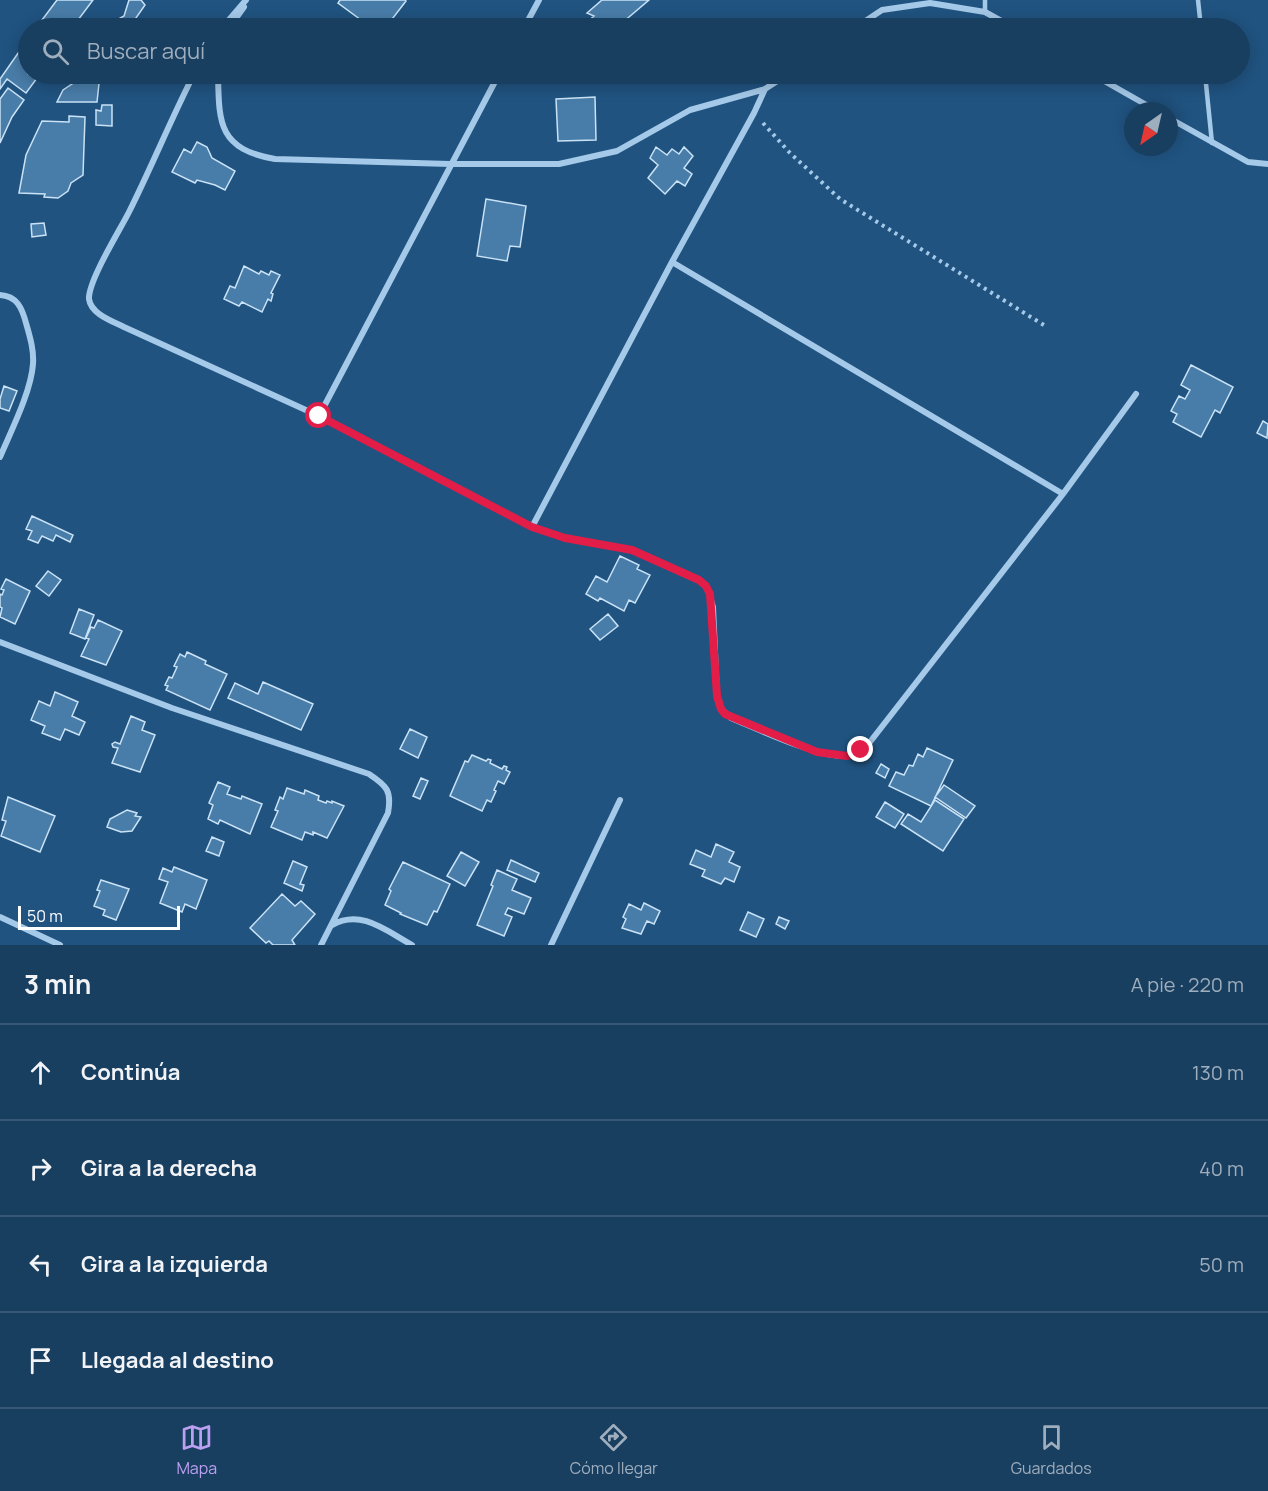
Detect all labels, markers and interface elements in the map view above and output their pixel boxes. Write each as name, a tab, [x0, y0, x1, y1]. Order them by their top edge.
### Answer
search box	[18, 18, 1250, 84]
icon: search	[39, 35, 72, 68]
text: Buscar aquí	[87, 36, 205, 66]
north arrow	[1124, 102, 1178, 156]
route start	[305, 402, 331, 428]
route end	[847, 736, 873, 762]
scale bar	[18, 903, 180, 930]
text: 50 m	[27, 905, 63, 927]
text: 3 min	[24, 966, 91, 1002]
text: A pie · 220 m	[1131, 971, 1244, 998]
icon: ahead	[24, 1056, 57, 1089]
text: Continúa	[81, 1057, 181, 1087]
text: 130 m	[1192, 1059, 1244, 1086]
icon: right	[24, 1152, 57, 1185]
text: Gira a la derecha	[81, 1153, 257, 1183]
text: 40 m	[1199, 1155, 1244, 1182]
icon: left	[24, 1248, 57, 1281]
text: Gira a la izquierda	[81, 1249, 268, 1279]
text: 50 m	[1199, 1251, 1244, 1278]
icon: arrive	[24, 1344, 57, 1377]
text: Llegada al destino	[81, 1345, 274, 1375]
tab: Mapa	[176, 1421, 217, 1479]
tab: Cómo llegar	[570, 1421, 658, 1479]
tab: Guardados	[1011, 1421, 1092, 1479]

